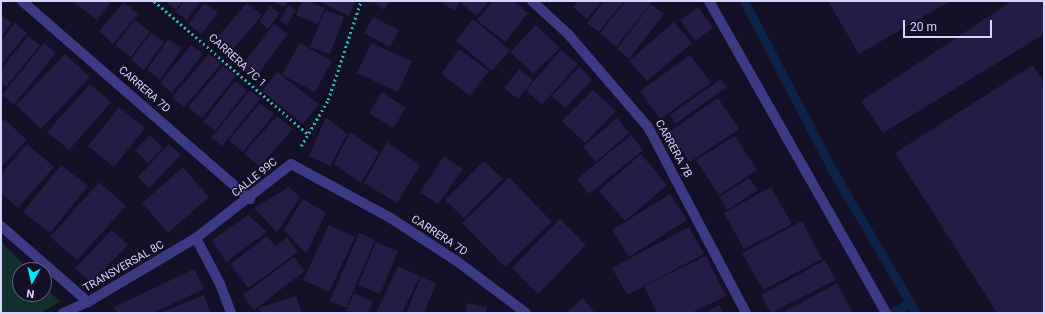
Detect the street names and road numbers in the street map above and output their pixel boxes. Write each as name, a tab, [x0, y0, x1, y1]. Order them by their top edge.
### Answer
street label: CARRERA 7C 1	[205, 32, 269, 90]
street label: CARRERA 7D	[115, 64, 173, 116]
street label: CARRERA 7B	[652, 118, 694, 180]
street label: CALLE 99C	[230, 156, 280, 200]
street label: CARRERA 7D	[408, 213, 470, 259]
street label: TRANSVERSAL 8C	[81, 239, 167, 295]

